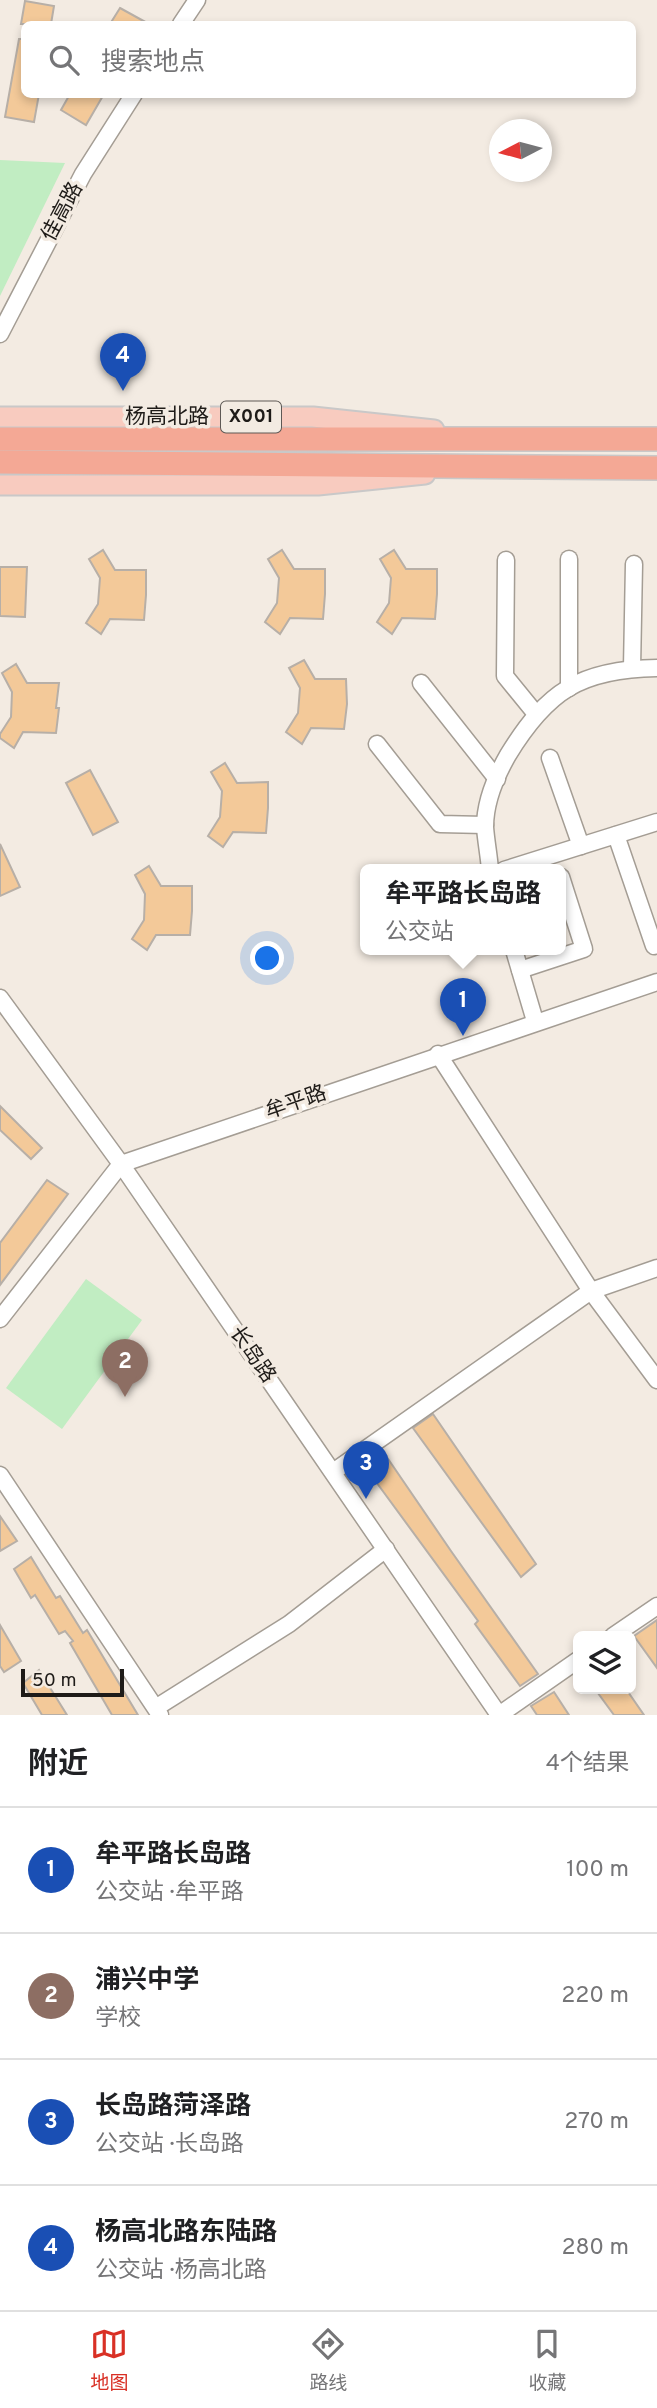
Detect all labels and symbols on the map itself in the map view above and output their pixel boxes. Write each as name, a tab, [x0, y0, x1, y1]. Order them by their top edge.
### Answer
north arrow	[489, 119, 552, 182]
street label: 佳高路	[36, 178, 90, 246]
pin: 4	[100, 333, 146, 391]
road number: X001	[221, 402, 281, 432]
street label: 杨高北路	[125, 404, 209, 431]
your location	[250, 941, 284, 975]
pin: 1	[440, 978, 486, 1036]
street label: 牟平路	[262, 1080, 330, 1126]
street label: 长岛路	[223, 1321, 281, 1389]
pin: 2	[102, 1339, 148, 1397]
pin: 3	[343, 1441, 389, 1499]
scale bar	[21, 1666, 124, 1698]

